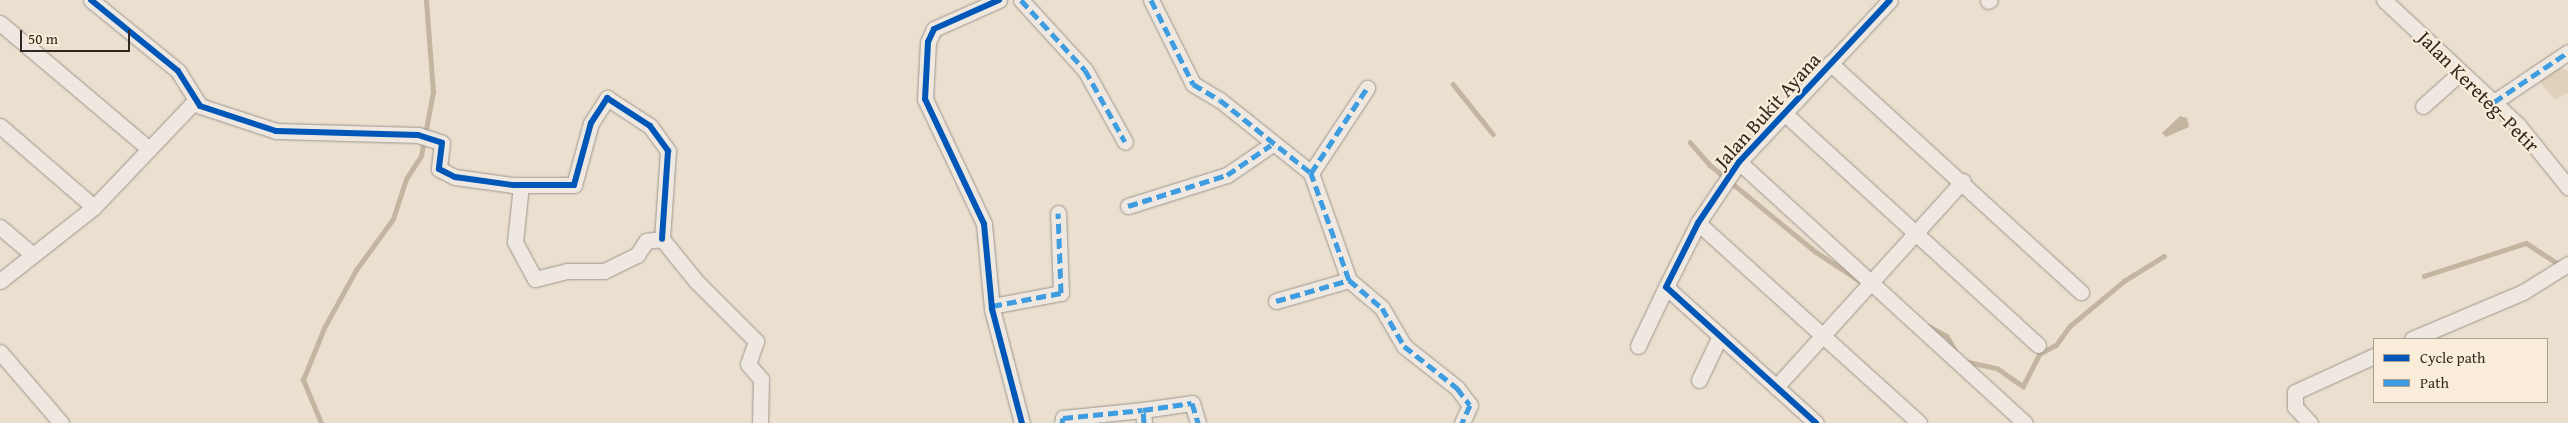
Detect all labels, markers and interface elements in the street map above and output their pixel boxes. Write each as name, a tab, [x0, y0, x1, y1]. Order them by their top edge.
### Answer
scale bar	[22, 20, 132, 52]
street label: Jalan Kereteg–Petir	[2413, 25, 2545, 157]
text: 50 m	[28, 28, 58, 49]
street label: Jalan Bukit Ayana	[1709, 47, 1825, 173]
legend	[2373, 338, 2548, 403]
text: Cycle path	[2420, 347, 2486, 368]
text: Path	[2420, 372, 2449, 393]

